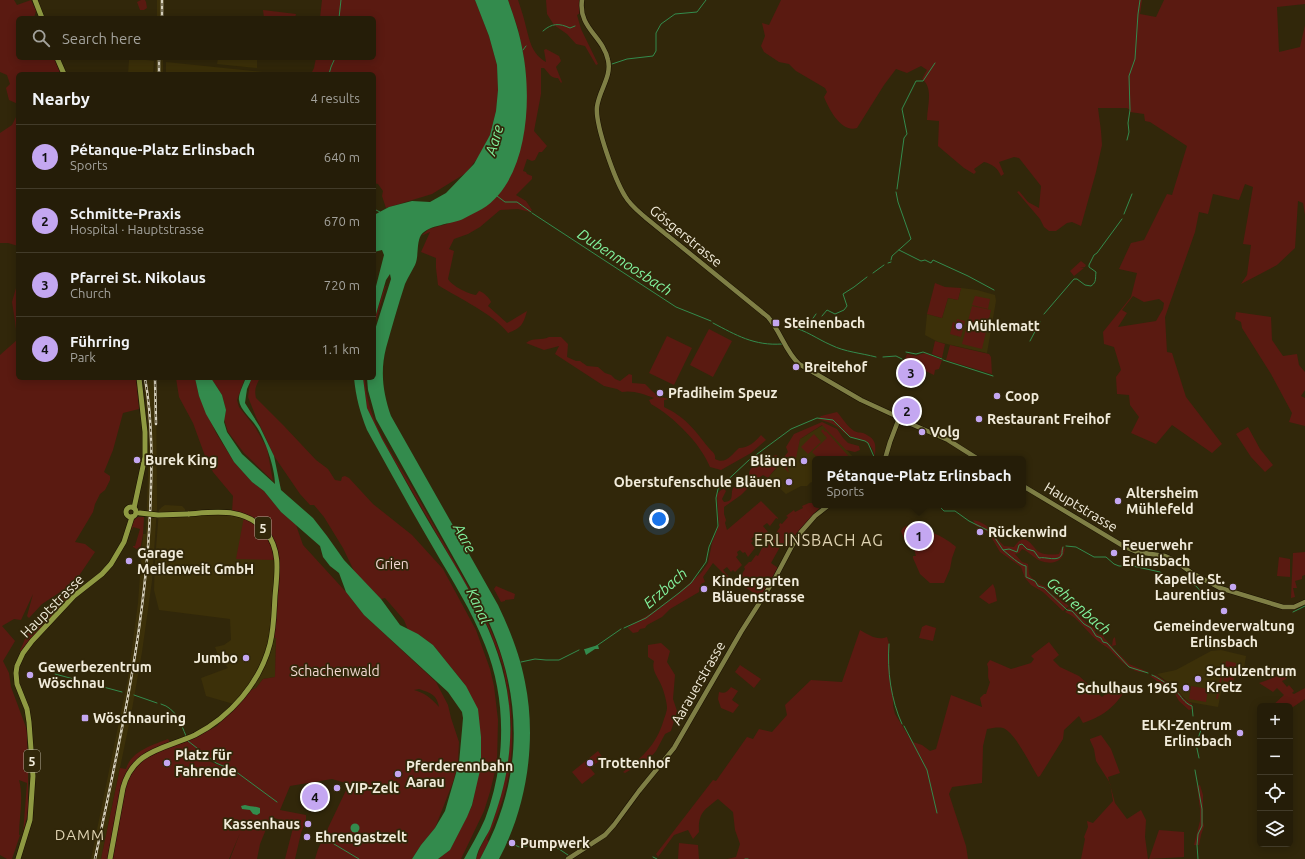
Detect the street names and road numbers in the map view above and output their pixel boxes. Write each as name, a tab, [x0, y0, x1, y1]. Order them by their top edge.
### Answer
street label: Gösgerstrasse	[647, 202, 725, 270]
street label: Hauptstrasse	[1041, 479, 1121, 535]
road number: 5	[255, 517, 271, 539]
street label: Hauptstrasse	[17, 571, 87, 641]
street label: Aarauerstrasse	[668, 638, 728, 728]
road number: 5	[24, 750, 40, 772]

